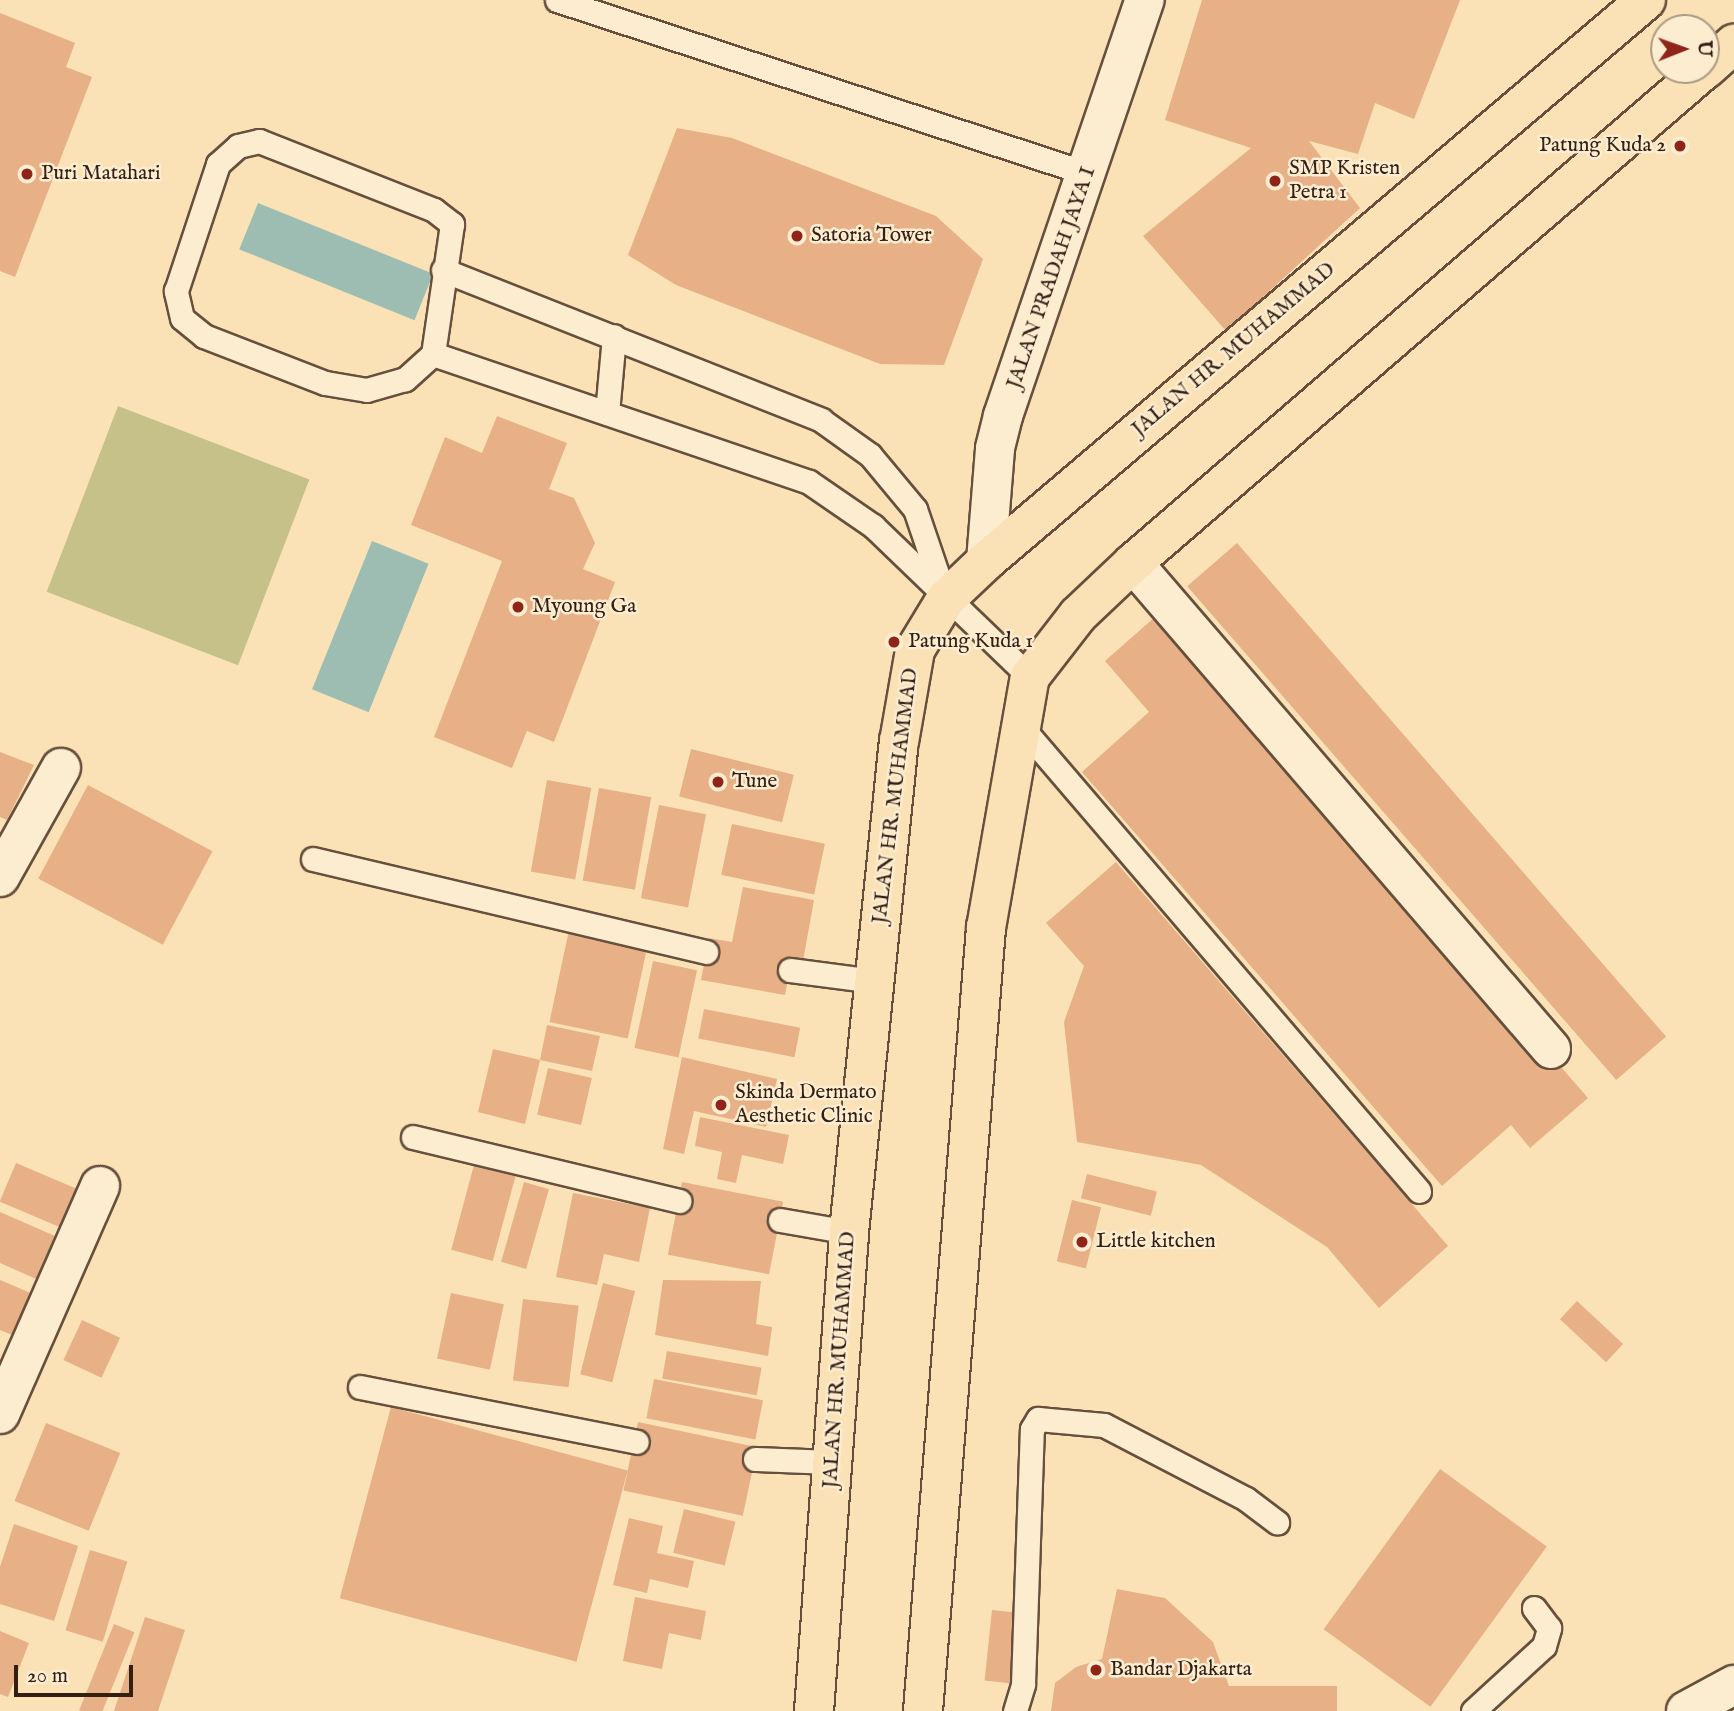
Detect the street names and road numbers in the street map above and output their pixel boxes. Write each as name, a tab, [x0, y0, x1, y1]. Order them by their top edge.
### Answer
street label: JALAN PRADAH JAYA I	[1002, 164, 1102, 392]
street label: JALAN HR. MUHAMMAD	[1127, 258, 1341, 442]
street label: JALAN HR. MUHAMMAD	[868, 667, 924, 925]
street label: JALAN HR. MUHAMMAD	[818, 1231, 862, 1489]

